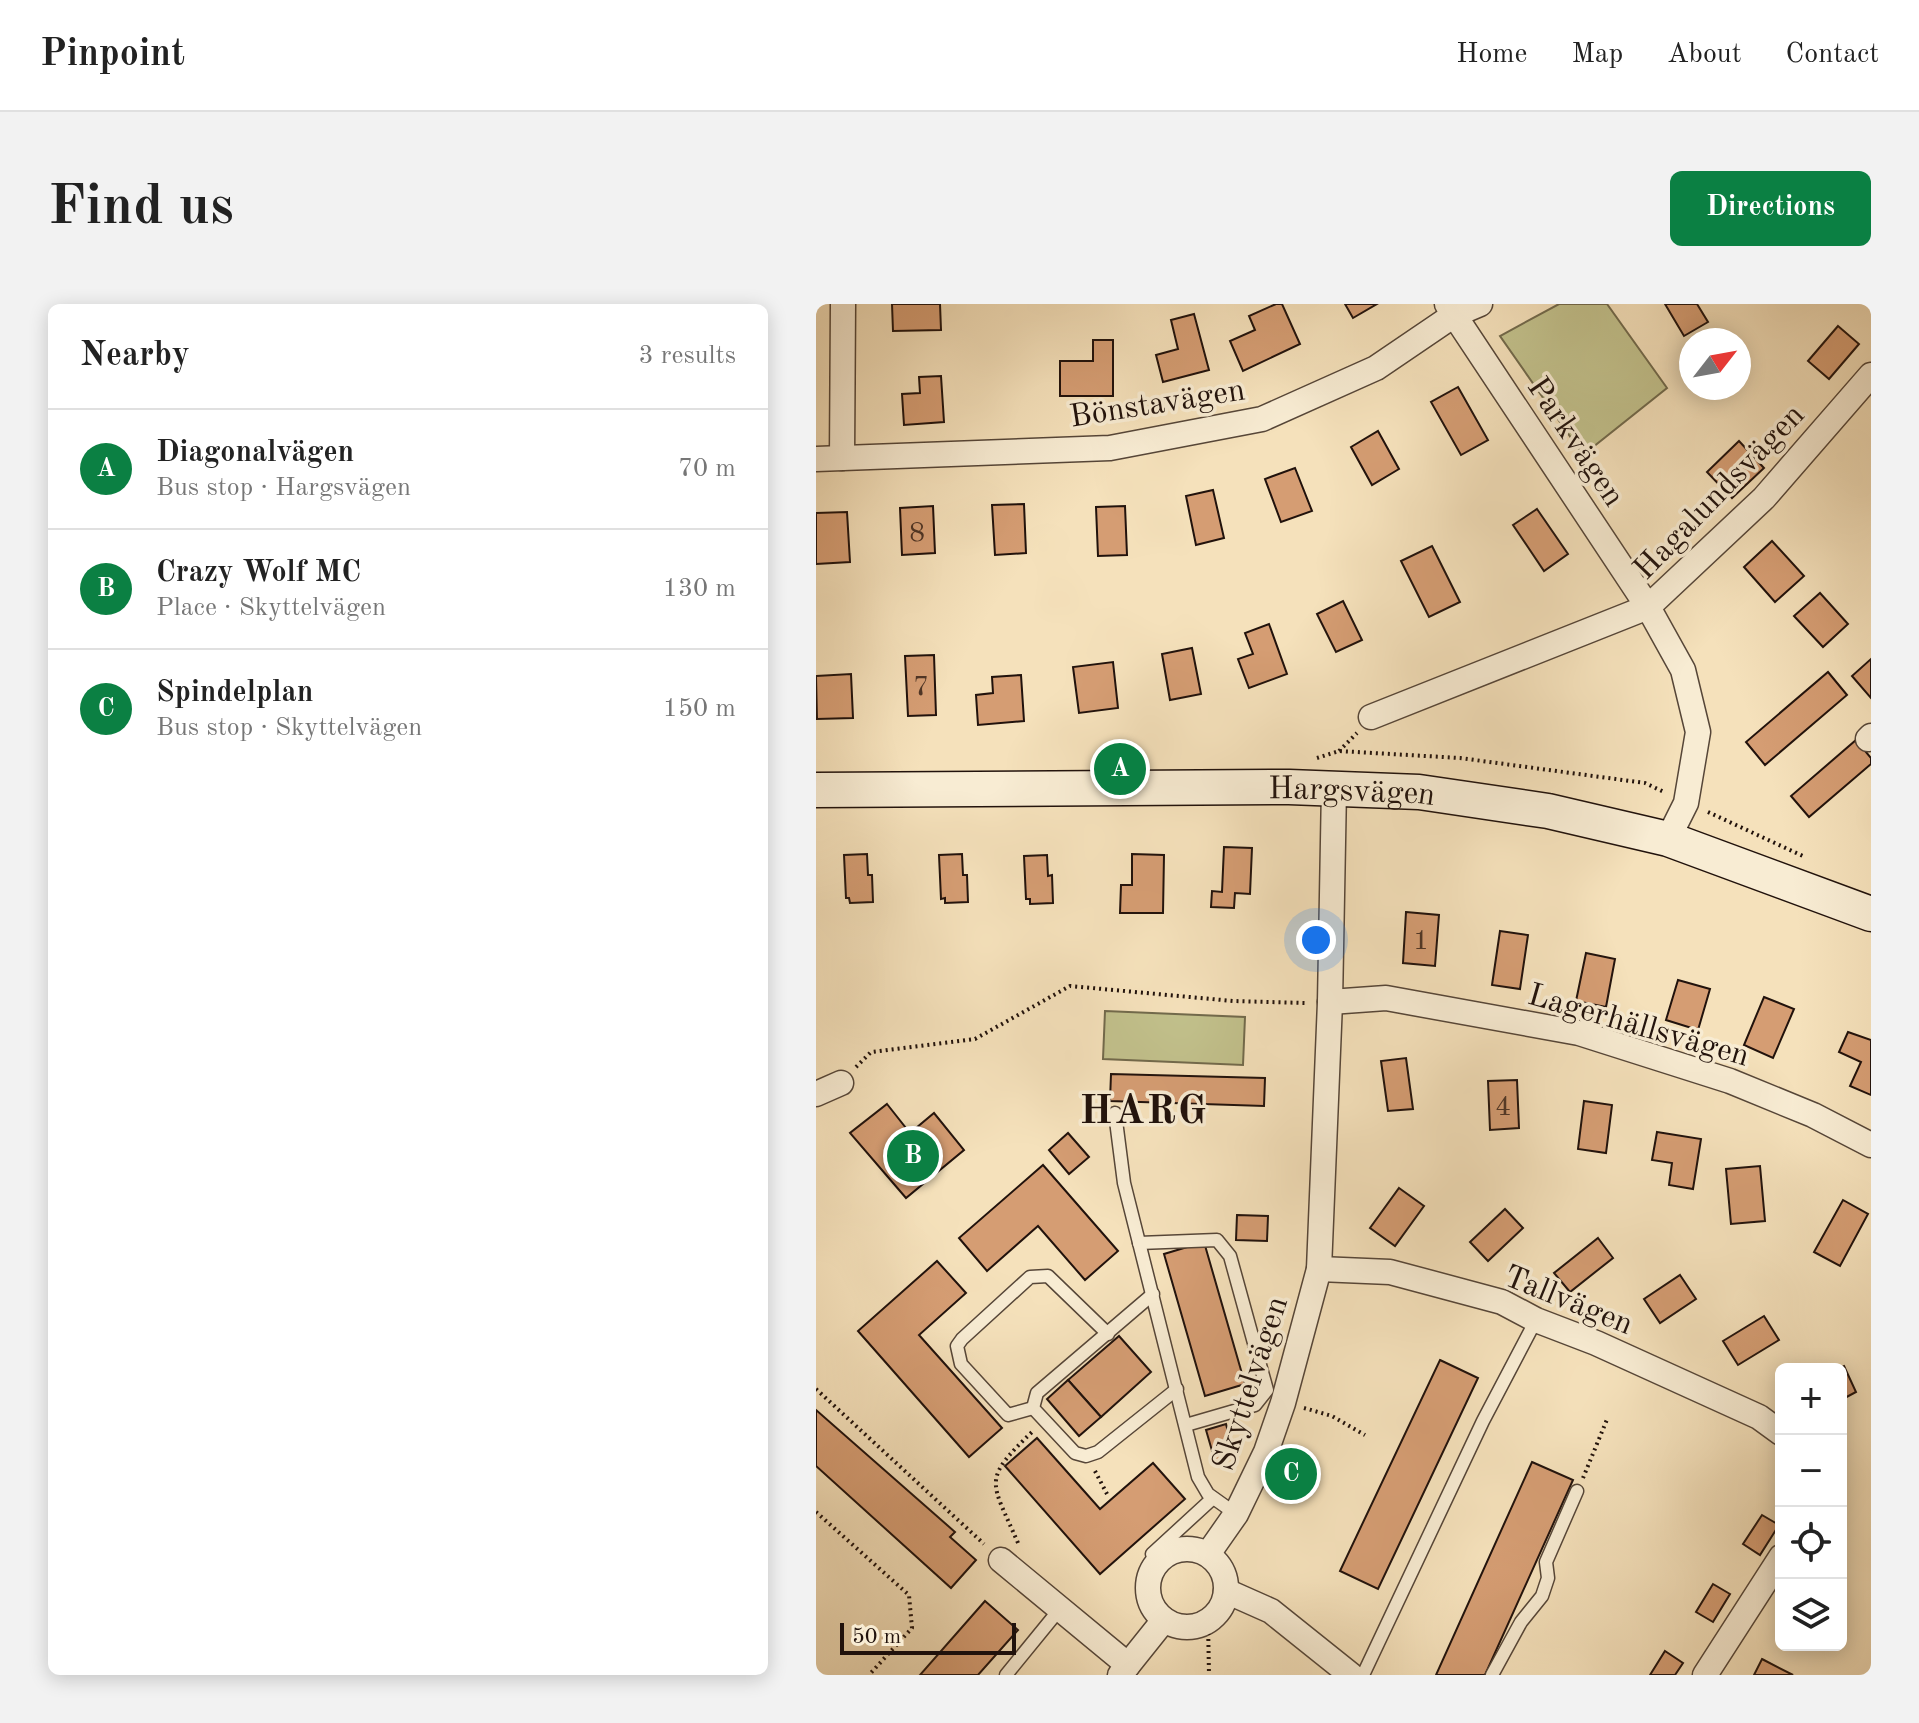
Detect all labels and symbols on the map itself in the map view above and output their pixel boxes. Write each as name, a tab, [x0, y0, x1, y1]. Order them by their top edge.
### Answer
north arrow	[1679, 328, 1751, 400]
street label: Parkvägen	[1520, 372, 1629, 513]
street label: Bönstavägen	[1067, 375, 1247, 435]
street label: Hagalundsvägen	[1629, 399, 1811, 587]
house number: 8	[909, 520, 925, 548]
house number: 7	[913, 674, 929, 702]
pin: A	[1094, 739, 1146, 799]
street label: Hargsvägen	[1268, 774, 1437, 813]
your location	[1296, 920, 1336, 960]
house number: 1	[1413, 928, 1429, 956]
street label: Lagerhällsvägen	[1524, 980, 1753, 1074]
district label: HARG	[1079, 1093, 1209, 1133]
house number: 4	[1495, 1094, 1511, 1122]
pin: B	[887, 1126, 939, 1186]
street label: Tallvägen	[1499, 1261, 1637, 1342]
street label: Skyttelvägen	[1209, 1293, 1295, 1475]
pin: C	[1265, 1444, 1317, 1504]
scale bar	[840, 1619, 1016, 1655]

